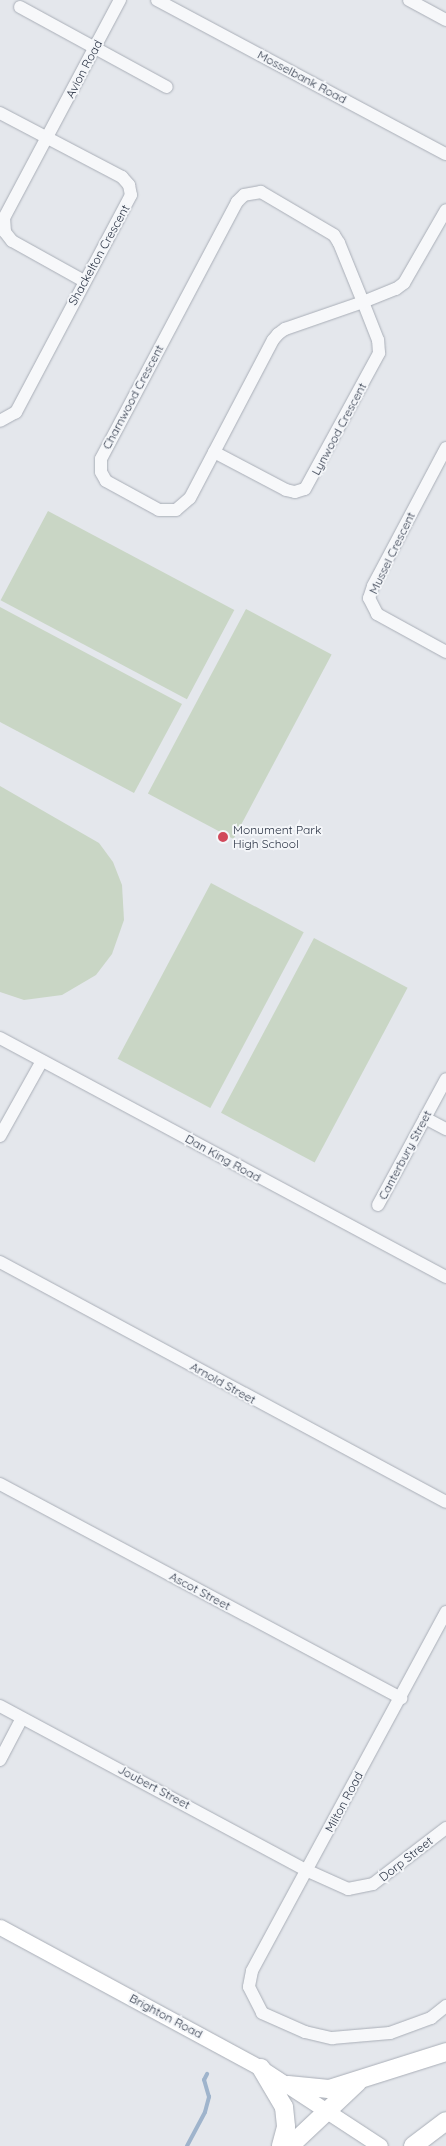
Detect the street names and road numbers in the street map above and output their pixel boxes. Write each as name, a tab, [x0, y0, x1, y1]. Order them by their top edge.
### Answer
street label: Avion Road	[63, 38, 105, 100]
street label: Mosselbank Road	[255, 47, 349, 107]
street label: Shackelton Crescent	[65, 202, 133, 308]
street label: Charnwood Crescent	[99, 342, 167, 452]
street label: Lynwood Crescent	[309, 380, 369, 478]
street label: Mussel Crescent	[366, 510, 418, 596]
street label: Canterbury Street	[375, 1108, 435, 1202]
street label: Dan King Road	[183, 1131, 263, 1185]
street label: Arnold Street	[188, 1359, 258, 1407]
street label: Ascot Street	[167, 1569, 233, 1613]
street label: Joubert Street	[115, 1762, 193, 1812]
street label: Milton Road	[322, 1769, 366, 1835]
street label: Dorp Street	[376, 1834, 436, 1884]
street label: Brighton Road	[127, 1991, 205, 2041]

